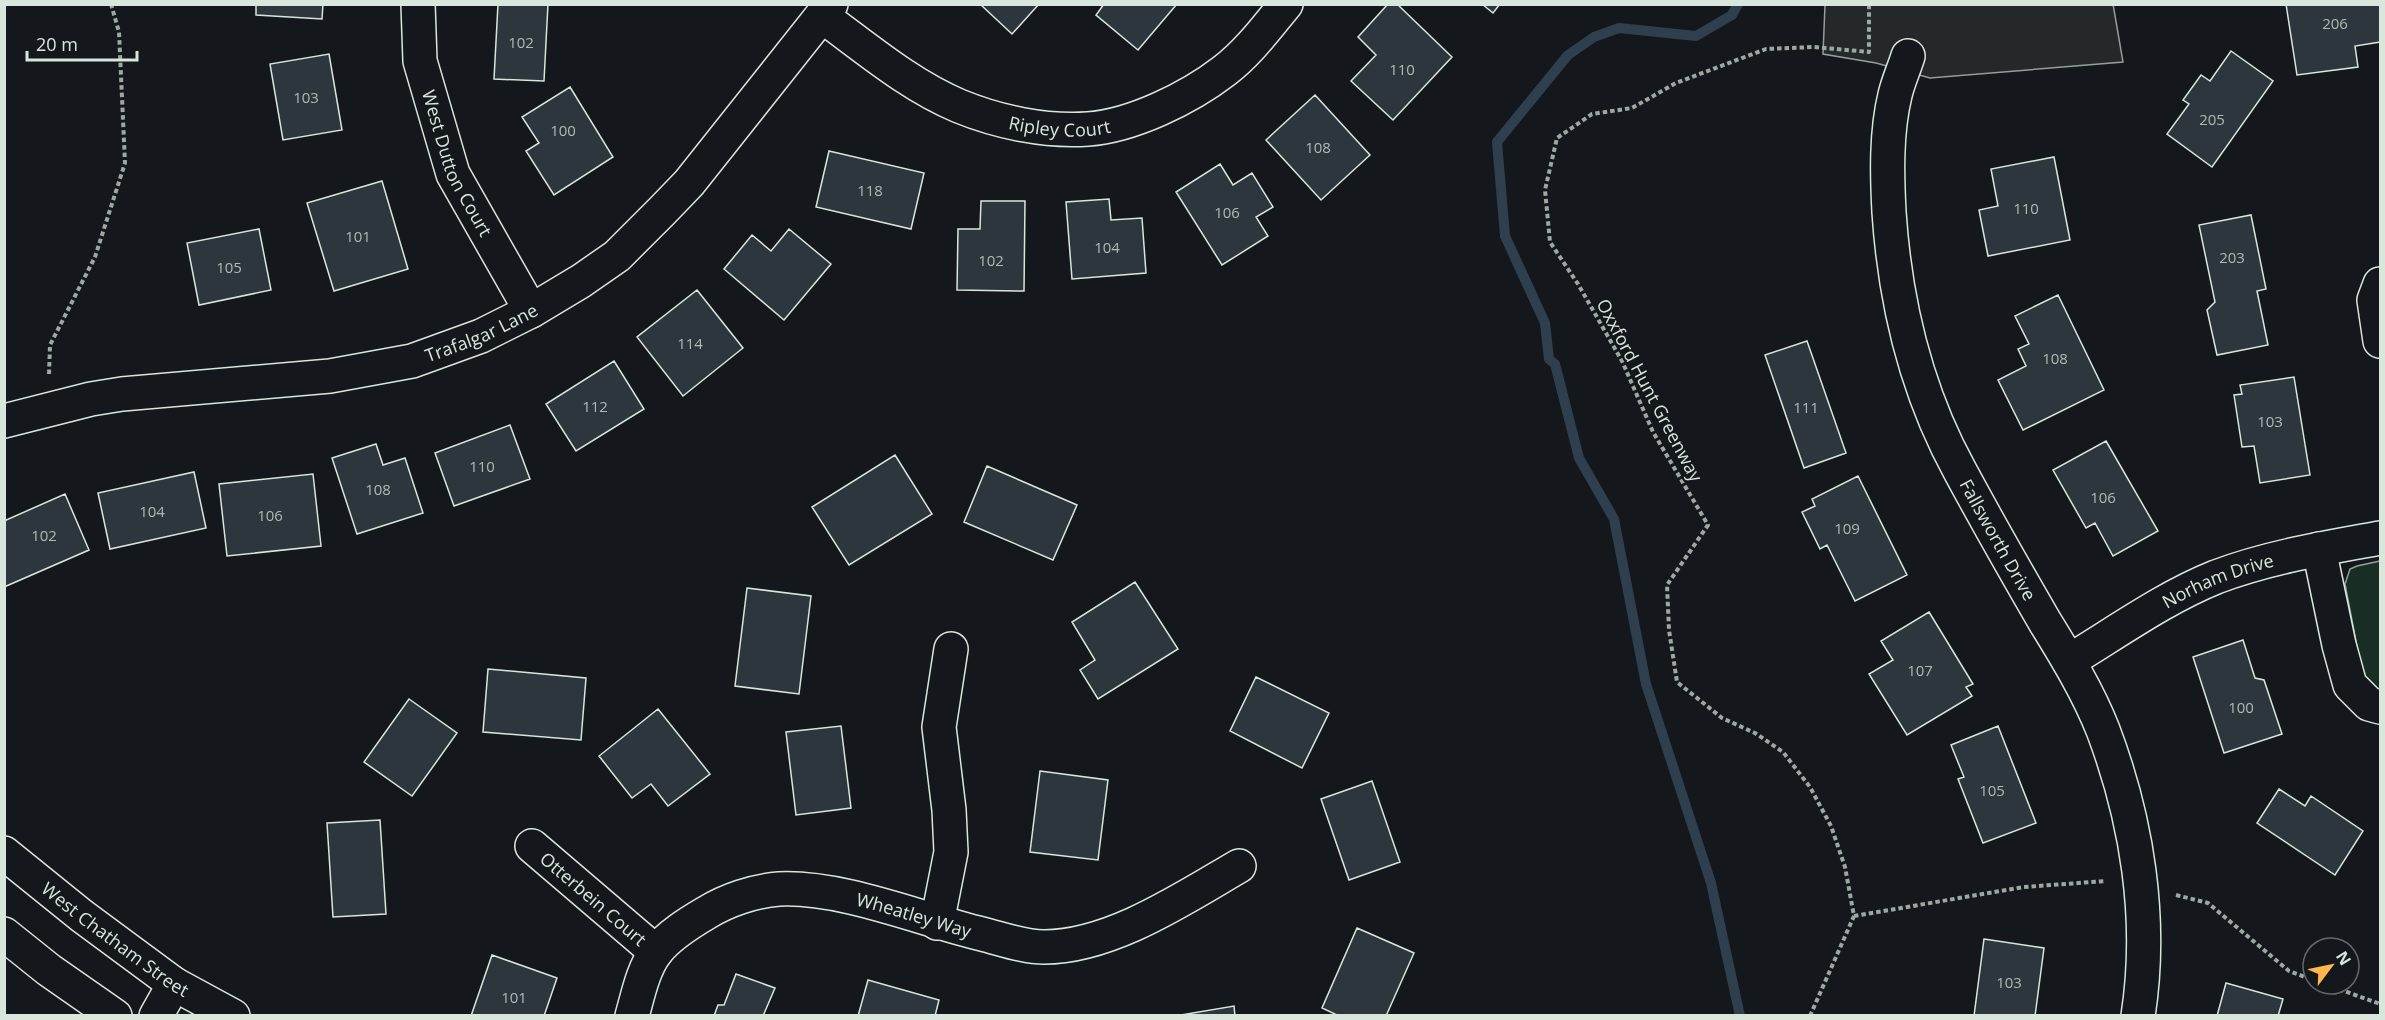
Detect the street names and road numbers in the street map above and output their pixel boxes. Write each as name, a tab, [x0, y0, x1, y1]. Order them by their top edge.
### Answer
street label: West Dutton Court	[417, 87, 498, 241]
street label: Ripley Court	[1007, 110, 1113, 142]
street label: Oxxford Hunt Greenway	[1592, 294, 1709, 487]
street label: Trafalgar Lane	[422, 298, 542, 367]
street label: Fallsworth Drive	[1955, 475, 2042, 605]
street label: Norham Drive	[2158, 548, 2276, 613]
street label: Otterbein Court	[535, 846, 652, 951]
street label: West Chatham Street	[37, 876, 193, 1002]
street label: Wheatley Way	[854, 887, 975, 943]

